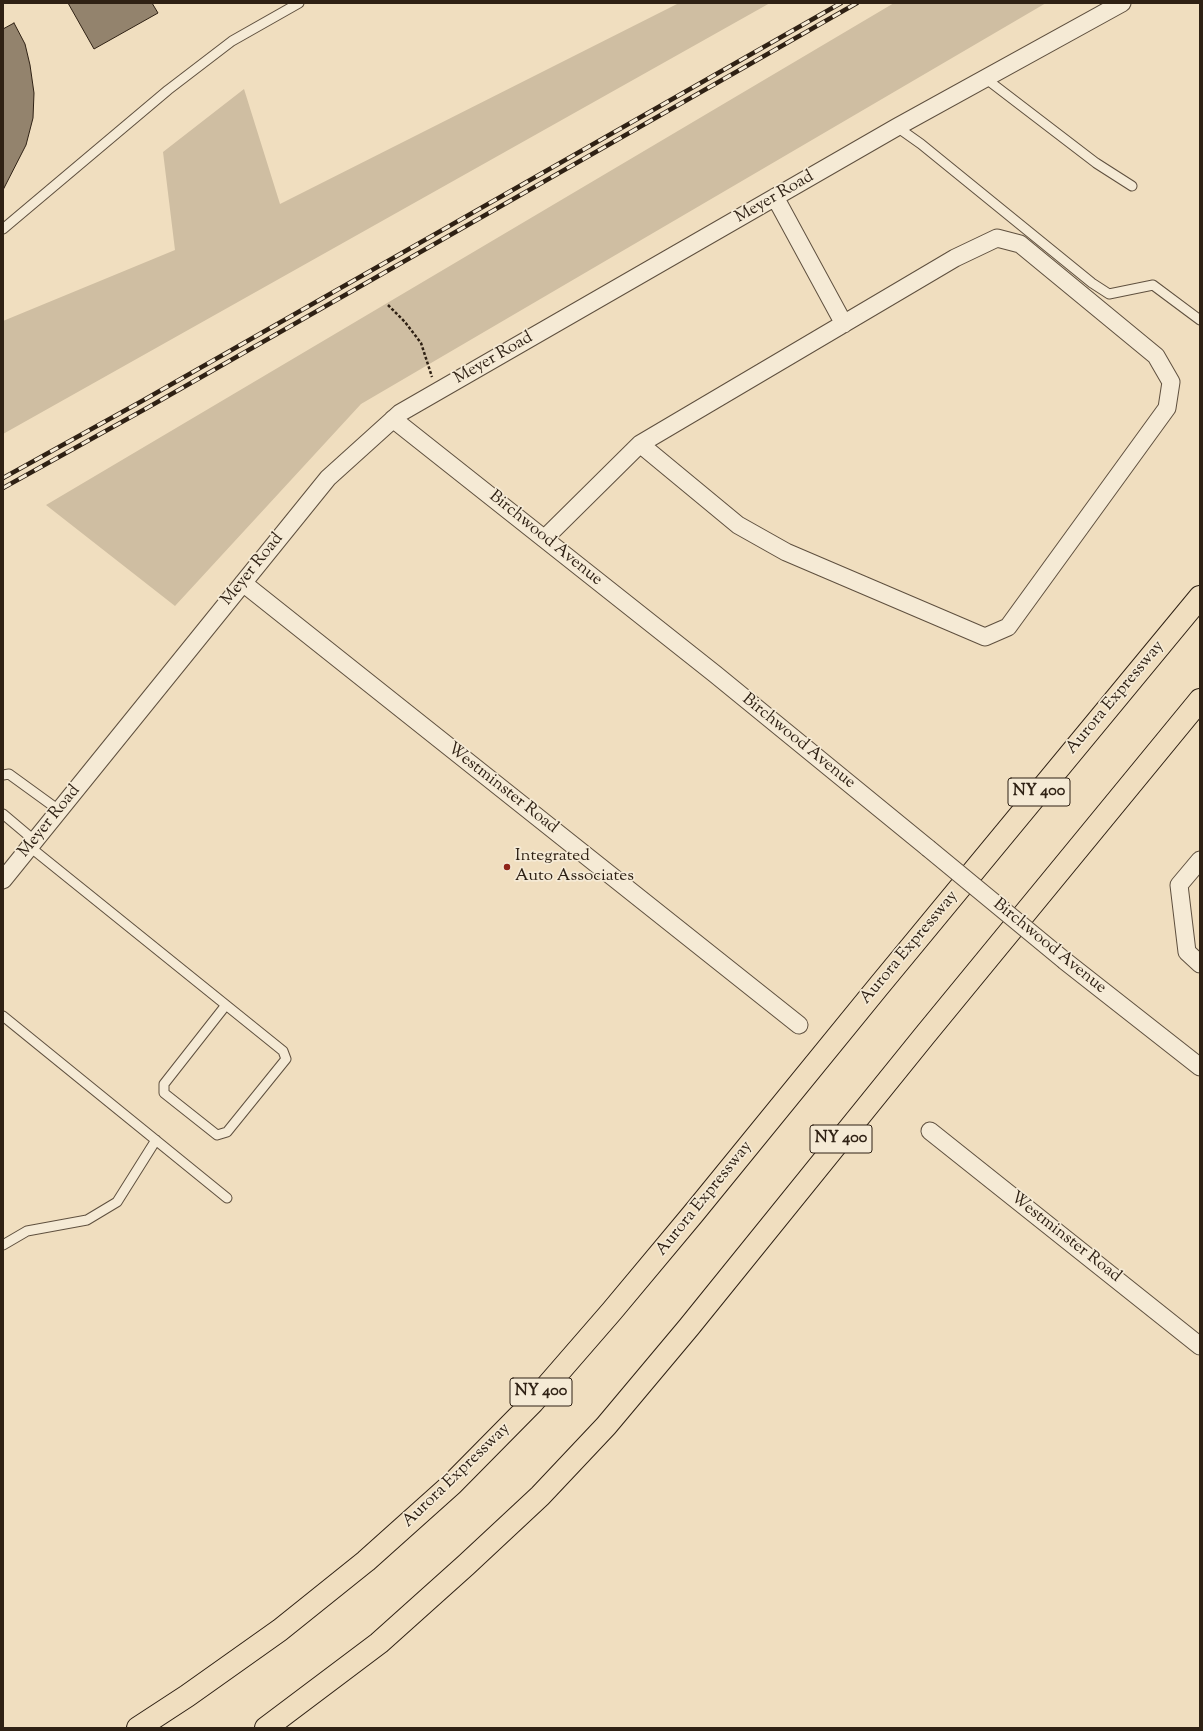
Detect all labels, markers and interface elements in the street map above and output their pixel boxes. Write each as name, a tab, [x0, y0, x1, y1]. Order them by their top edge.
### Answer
street label: Meyer Road	[732, 167, 818, 229]
street label: Meyer Road	[451, 328, 537, 390]
street label: Birchwood Avenue	[484, 487, 606, 591]
street label: Meyer Road	[218, 530, 288, 610]
street label: Aurora Expressway	[1063, 637, 1169, 759]
street label: Birchwood Avenue	[737, 690, 859, 794]
street label: Westminster Road	[442, 739, 562, 839]
road number: NY 400	[1008, 778, 1070, 806]
street label: Meyer Road	[15, 782, 85, 862]
place label: Integrated Auto Associates	[515, 847, 634, 887]
marker: Integrated Auto Associates	[502, 862, 512, 872]
street label: Aurora Expressway	[857, 887, 963, 1009]
street label: Birchwood Avenue	[988, 895, 1110, 999]
road number: NY 400	[810, 1125, 872, 1153]
street label: Aurora Expressway	[652, 1137, 758, 1261]
street label: Westminster Road	[1005, 1188, 1125, 1288]
road number: NY 400	[510, 1378, 572, 1406]
street label: Aurora Expressway	[399, 1419, 515, 1533]

